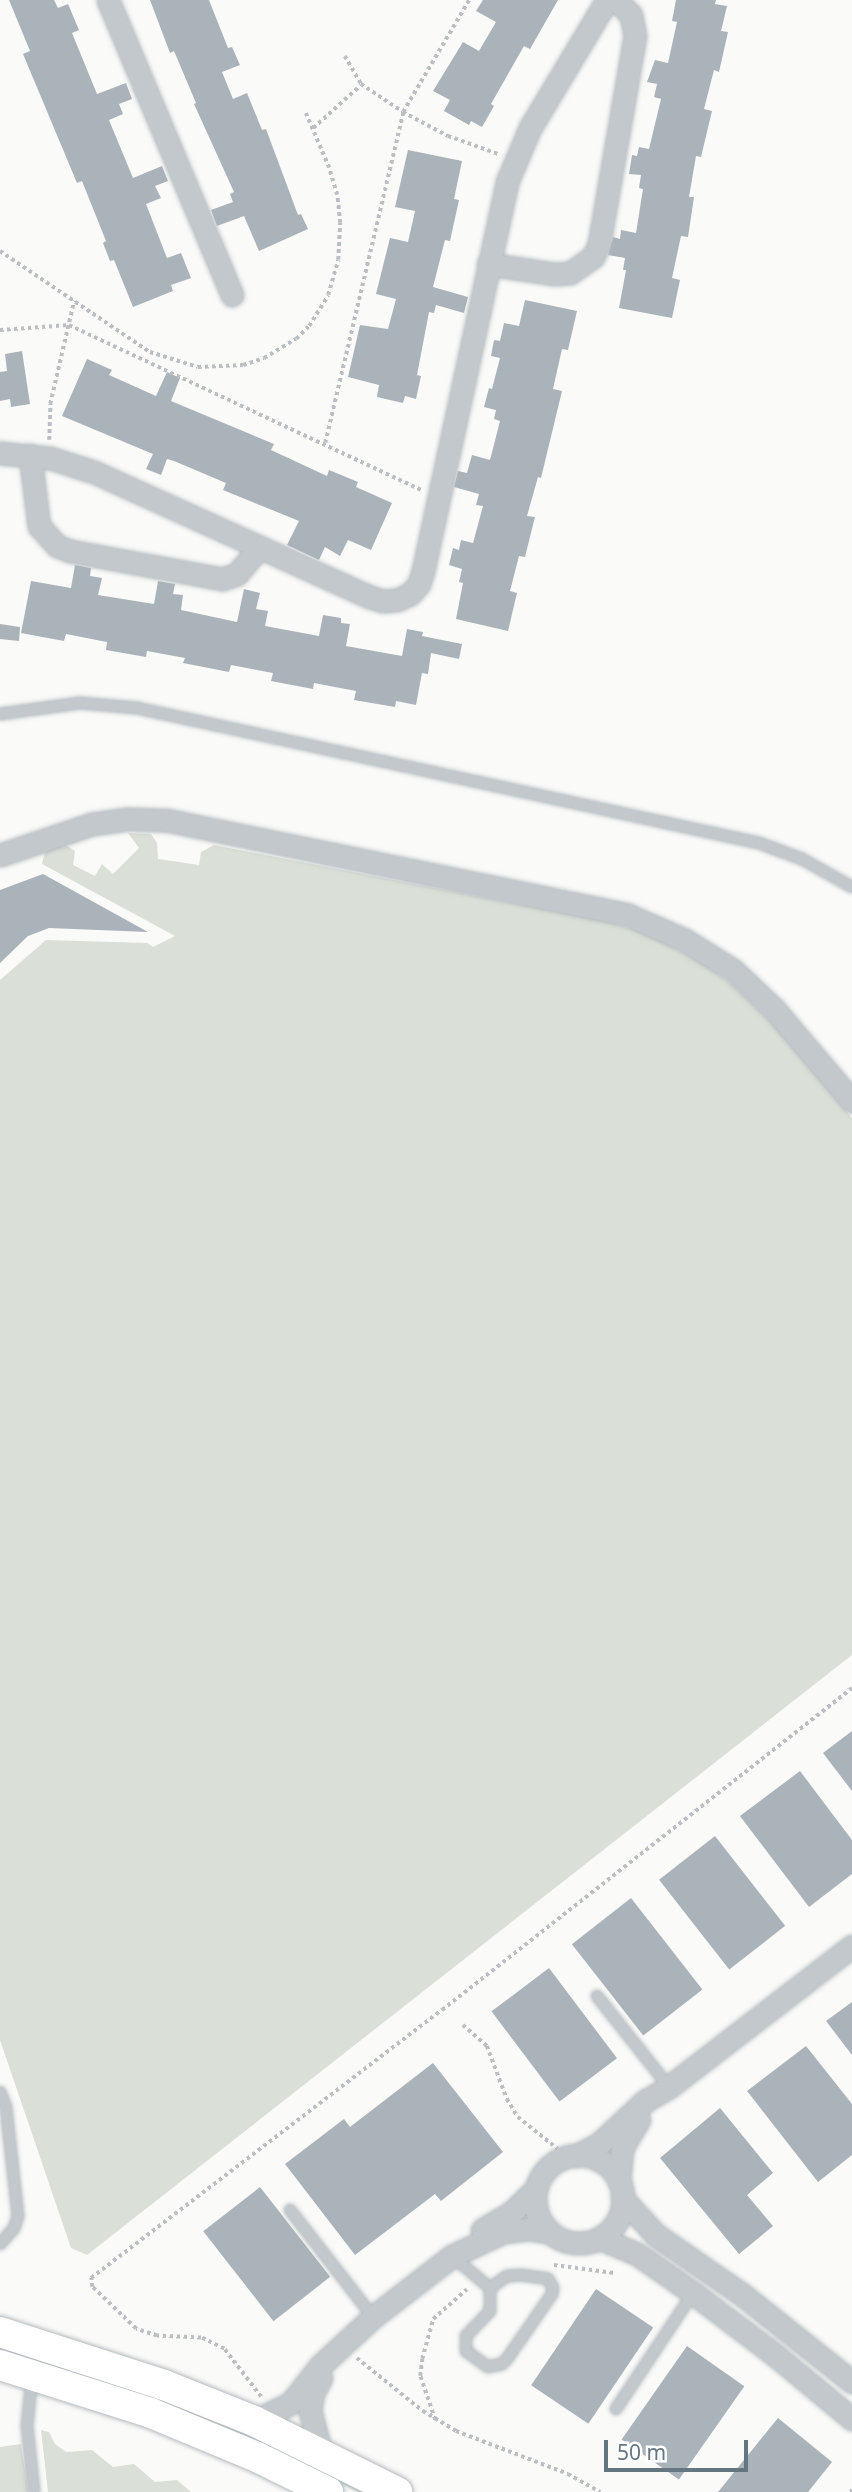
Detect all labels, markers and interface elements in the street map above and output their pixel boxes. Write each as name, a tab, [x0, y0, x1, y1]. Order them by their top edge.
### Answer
scale bar	[607, 2426, 750, 2470]
text: 50 m	[617, 2438, 666, 2466]

